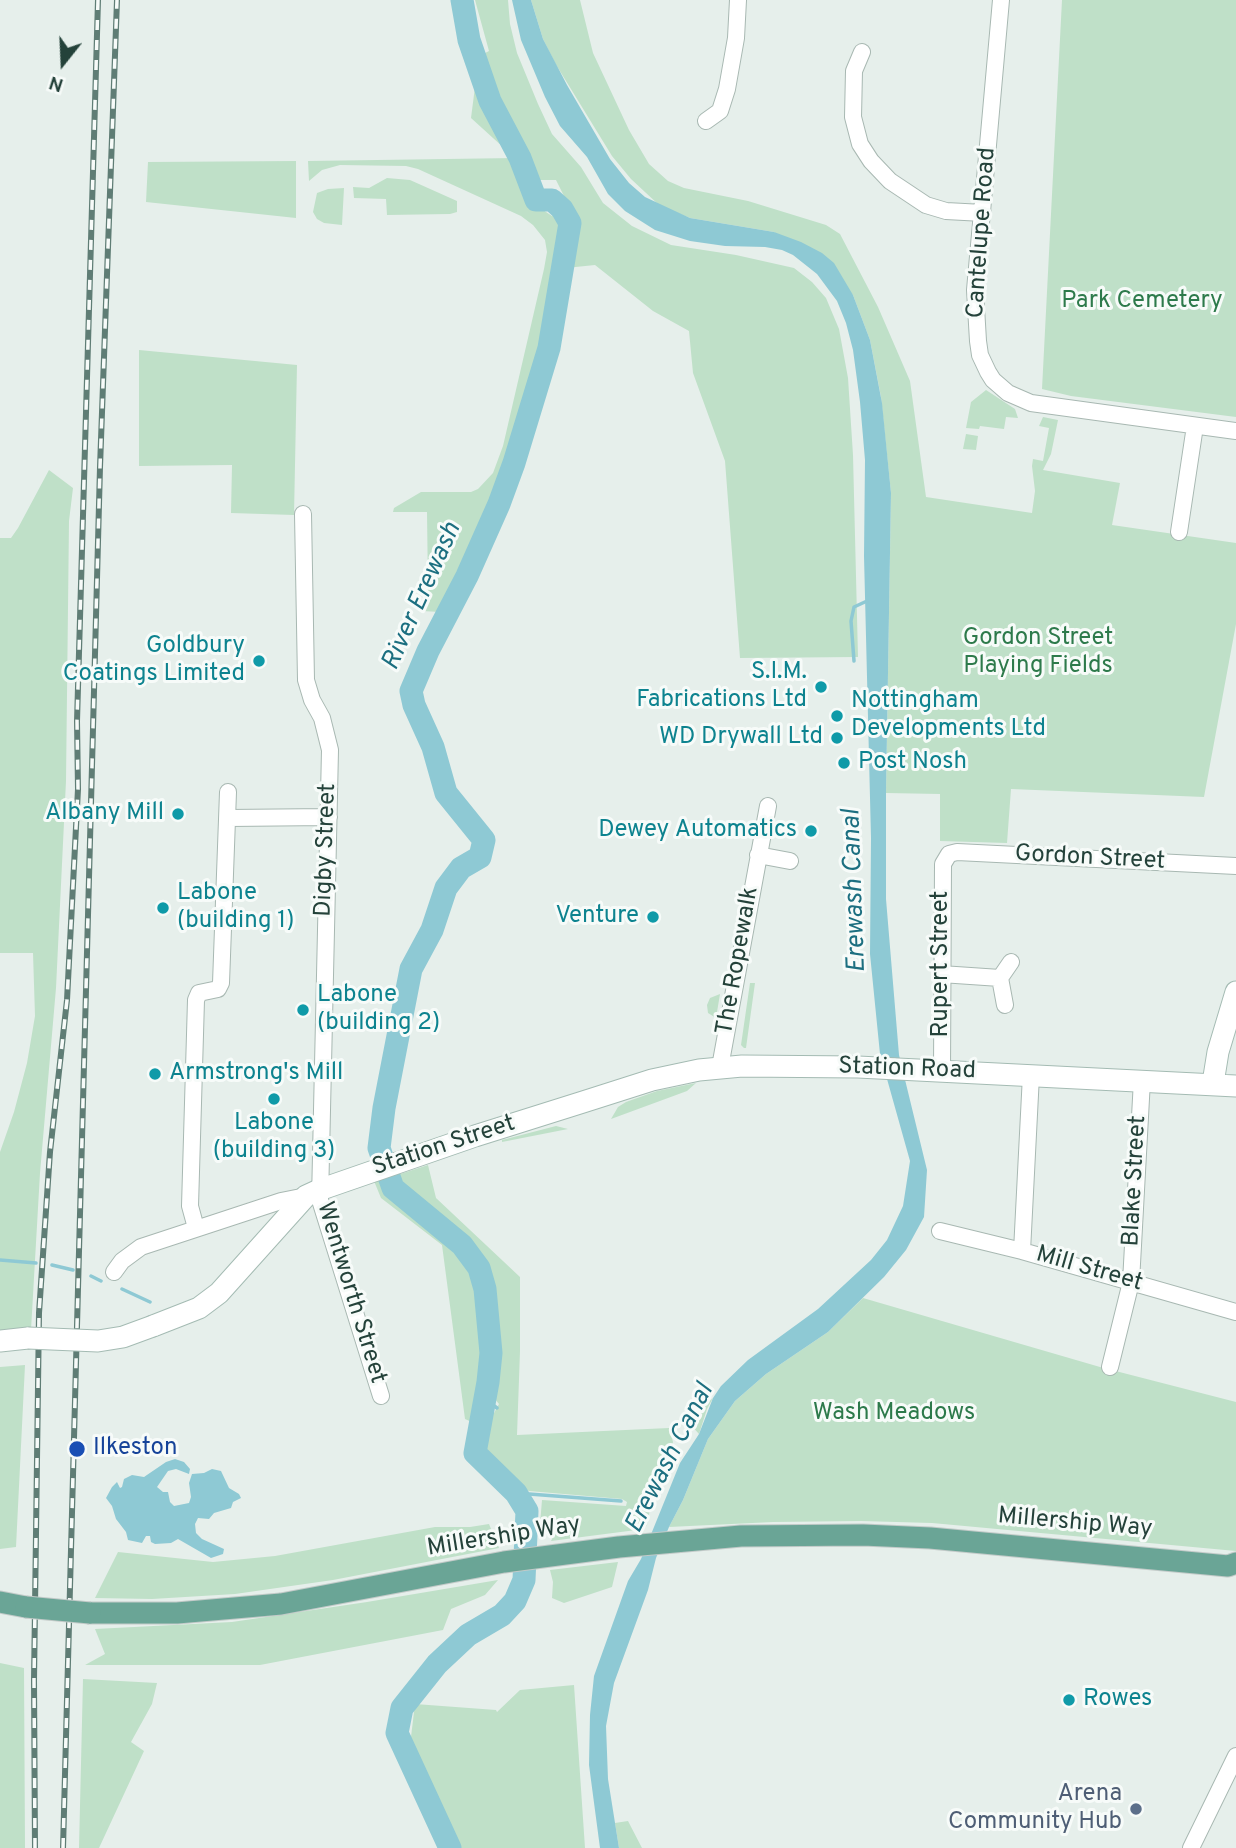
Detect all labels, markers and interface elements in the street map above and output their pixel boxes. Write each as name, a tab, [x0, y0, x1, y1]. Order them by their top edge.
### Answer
north arrow	[28, 28, 98, 98]
text: N	[46, 69, 67, 96]
street label: Cantelupe Road	[963, 147, 1003, 319]
park label: Park Cemetery	[1061, 288, 1223, 316]
water label: River Erewash	[376, 518, 470, 676]
park label: Gordon Street Playing Fields	[963, 625, 1113, 681]
place label: Goldbury Coatings Limited	[63, 633, 245, 689]
marker: Goldbury Coatings Limited	[251, 653, 267, 669]
place label: S.I.M. Fabrications Ltd	[636, 659, 807, 715]
marker: S.I.M. Fabrications Ltd	[813, 679, 829, 695]
place label: Nottingham Developments Ltd	[851, 688, 1046, 744]
marker: Nottingham Developments Ltd	[829, 708, 845, 724]
place label: WD Drywall Ltd	[659, 724, 823, 752]
marker: WD Drywall Ltd	[829, 730, 845, 746]
place label: Post Nosh	[858, 749, 967, 777]
marker: Post Nosh	[836, 755, 852, 771]
street label: Digby Street	[310, 783, 344, 917]
place label: Albany Mill	[45, 800, 164, 828]
marker: Albany Mill	[170, 806, 186, 822]
water label: Erewash Canal	[838, 809, 874, 973]
place label: Dewey Automatics	[598, 817, 797, 845]
marker: Dewey Automatics	[803, 823, 819, 839]
street label: Gordon Street	[1014, 841, 1166, 877]
place label: Labone (building 1)	[177, 880, 294, 936]
street label: The Ropewalk	[712, 885, 766, 1037]
street label: Rupert Street	[928, 891, 956, 1037]
marker: Labone (building 1)	[155, 900, 171, 916]
place label: Venture	[556, 903, 639, 931]
marker: Venture	[645, 909, 661, 925]
place label: Labone (building 2)	[317, 982, 440, 1038]
marker: Labone (building 2)	[295, 1002, 311, 1018]
street label: Station Road	[838, 1053, 976, 1087]
place label: Armstrong's Mill	[169, 1060, 343, 1088]
marker: Armstrong's Mill	[147, 1066, 163, 1082]
marker: Labone (building 3)	[266, 1091, 282, 1107]
place label: Labone (building 3)	[213, 1110, 335, 1166]
street label: Station Street	[369, 1110, 519, 1184]
street label: Blake Street	[1118, 1115, 1154, 1247]
street label: Wentworth Street	[309, 1199, 391, 1387]
street label: Mill Street	[1032, 1241, 1146, 1299]
water label: Erewash Canal	[620, 1379, 722, 1539]
park label: Wash Meadows	[813, 1400, 975, 1428]
place label: Ilkeston	[93, 1435, 177, 1463]
marker: Ilkeston	[67, 1439, 87, 1459]
street label: Millership Way	[996, 1503, 1154, 1545]
street label: Millership Way	[425, 1512, 583, 1564]
place label: Rowes	[1083, 1686, 1152, 1714]
marker: Rowes	[1061, 1692, 1077, 1708]
place label: Arena Community Hub	[948, 1781, 1122, 1837]
marker: Arena Community Hub	[1128, 1801, 1144, 1817]

